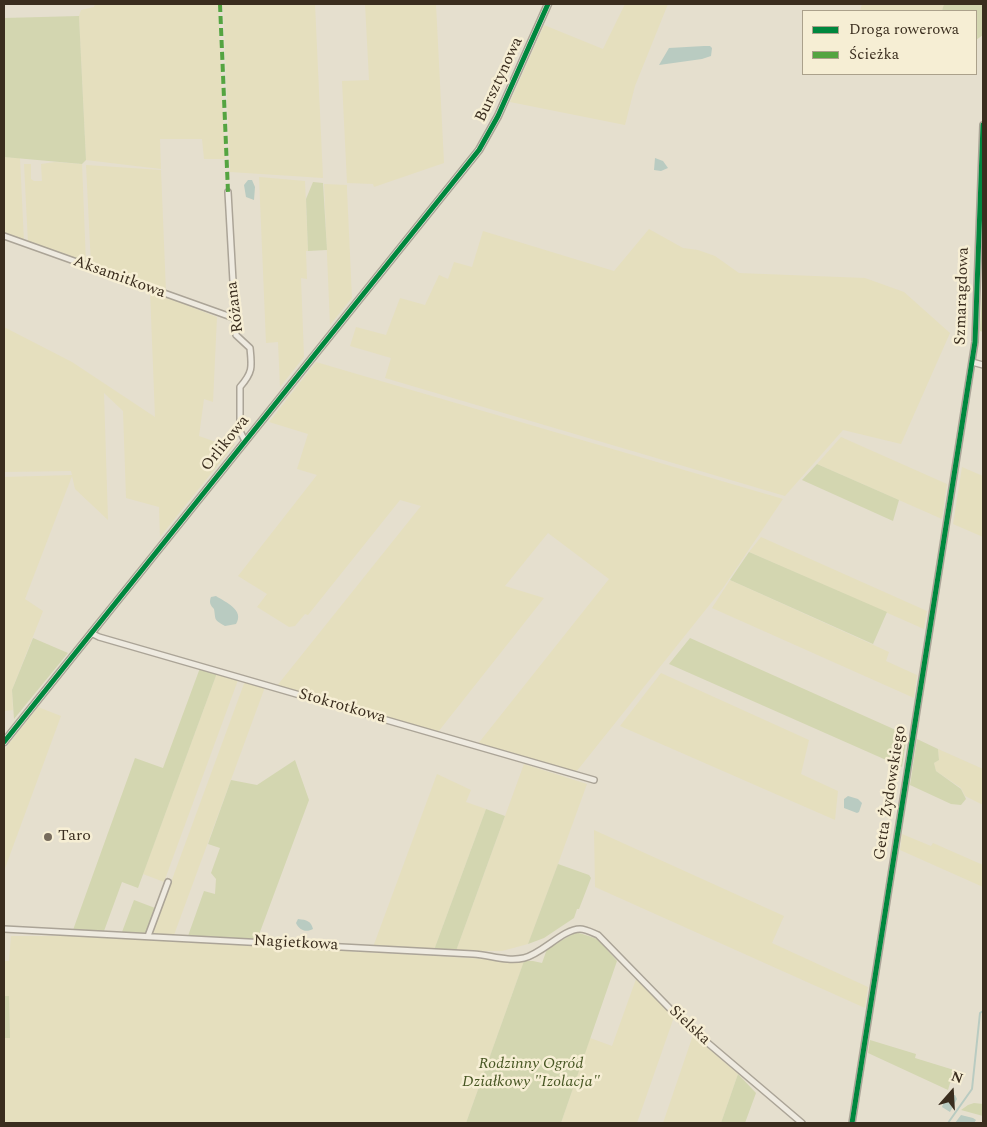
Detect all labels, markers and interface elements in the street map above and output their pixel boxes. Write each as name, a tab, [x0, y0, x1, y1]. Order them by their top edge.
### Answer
legend	[802, 10, 977, 75]
text: Droga rowerowa	[849, 18, 959, 41]
street label: Bursztynowa	[472, 34, 528, 126]
text: Ścieżka	[849, 43, 899, 66]
street label: Szmaragdowa	[952, 247, 974, 345]
street label: Aksamitkowa	[70, 252, 168, 304]
street label: Różana	[223, 280, 249, 334]
street label: Orlikowa	[198, 412, 254, 476]
street label: Stokrotkowa	[296, 685, 388, 729]
street label: Getta Żydowskiego	[871, 724, 911, 862]
place label: Taro	[58, 827, 91, 847]
marker: Taro	[42, 831, 54, 843]
street label: Nagietkowa	[253, 932, 339, 956]
street label: Sielska	[664, 1002, 714, 1050]
park label: Rodzinny Ogród Działkowy "Izolacja"	[462, 1055, 600, 1093]
text: N	[948, 1066, 966, 1089]
north arrow	[927, 1067, 977, 1117]

